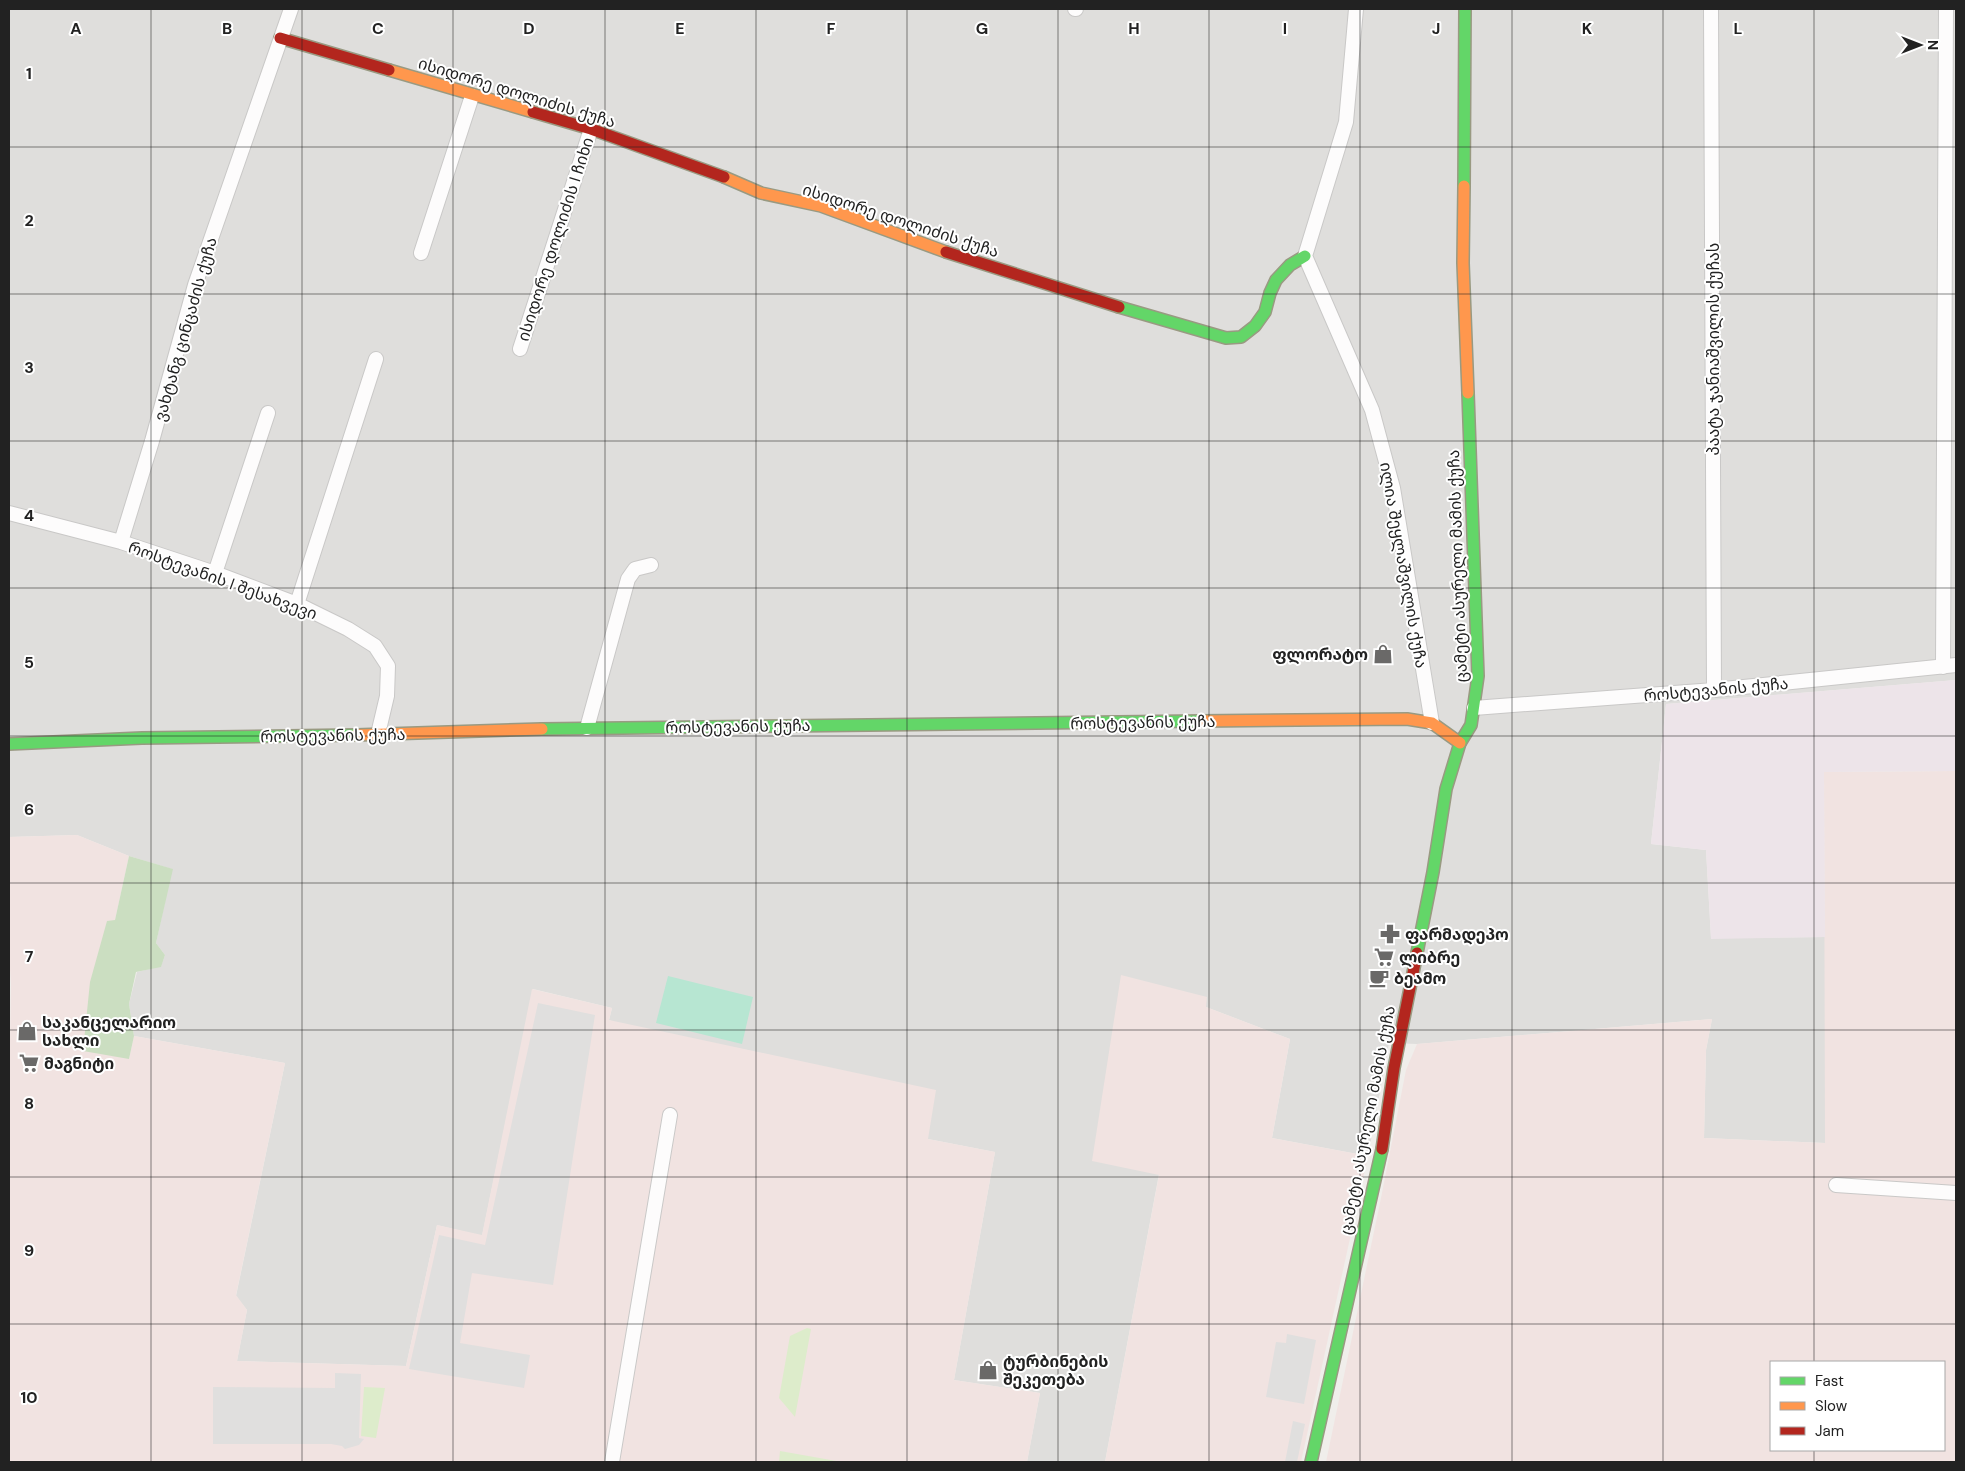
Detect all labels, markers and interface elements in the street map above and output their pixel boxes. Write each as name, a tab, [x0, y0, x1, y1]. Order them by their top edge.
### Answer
text: A	[70, 18, 82, 39]
text: B	[222, 18, 232, 39]
text: C	[372, 18, 384, 39]
text: D	[523, 18, 535, 39]
text: E	[675, 18, 685, 39]
text: F	[827, 18, 836, 39]
text: G	[976, 18, 988, 39]
text: H	[1128, 18, 1140, 39]
text: I	[1283, 18, 1287, 39]
text: J	[1432, 18, 1440, 39]
text: K	[1582, 18, 1593, 39]
text: L	[1734, 18, 1743, 39]
north arrow	[1895, 20, 1945, 70]
text: N	[1924, 40, 1942, 50]
street label: ისიდორე დოლიძის ქუჩა	[416, 52, 618, 133]
text: 1	[26, 63, 32, 84]
street label: ისიდორე დოლიძის I ჩიხი	[513, 134, 598, 344]
street label: ისიდორე დოლიძის ქუჩა	[800, 179, 1002, 262]
text: 2	[24, 210, 34, 231]
street label: ვახტანგ ცინცაძის ქუჩა	[149, 235, 222, 424]
street label: პაატა ჯანიაშვილის ქუჩას	[1703, 243, 1724, 455]
text: 3	[24, 357, 34, 378]
street label: ცამეტი ასურელი მამის ქუჩა	[1443, 449, 1472, 683]
street label: ილია შეყლაშვილის ქუჩა	[1375, 460, 1432, 670]
text: 4	[24, 505, 34, 526]
street label: როსტევანის I შესახვევი	[126, 537, 320, 624]
shop icon: ფლორატო	[1372, 643, 1394, 665]
place label: ფლორატო	[1272, 644, 1368, 665]
text: 5	[24, 652, 34, 673]
street label: როსტევანის ქუჩა	[1643, 673, 1789, 706]
street label: როსტევანის ქუჩა	[1070, 711, 1216, 734]
street label: როსტევანის ქუჩა	[665, 715, 811, 738]
street label: როსტევანის ქუჩა	[260, 724, 406, 747]
text: 6	[24, 799, 34, 820]
pharmacy icon: ფარმადეპო	[1379, 923, 1401, 945]
place label: ფარმადეპო	[1405, 924, 1509, 945]
text: 7	[25, 946, 34, 967]
supermarket icon: ლიბრე	[1373, 946, 1395, 968]
place label: ლიბრე	[1399, 947, 1460, 968]
cafe icon: ბეამო	[1368, 967, 1390, 989]
place label: ბეამო	[1394, 968, 1446, 989]
street label: ცამეტი ასურელი მამის ქუჩა	[1335, 1004, 1400, 1236]
place label: საკანცელარიო სახლი	[42, 1012, 176, 1051]
shop icon: საკანცელარიო სახლი	[16, 1020, 38, 1042]
supermarket icon: მაგნიტი	[18, 1052, 40, 1074]
place label: მაგნიტი	[44, 1053, 114, 1074]
text: 8	[24, 1093, 34, 1114]
text: 9	[24, 1240, 34, 1261]
place label: ტურბინების შეკეთება	[1003, 1351, 1108, 1390]
shop icon: ტურბინების შეკეთება	[977, 1359, 999, 1381]
legend	[1770, 1361, 1945, 1451]
text: Fast	[1815, 1371, 1844, 1391]
text: 10	[20, 1387, 38, 1408]
text: Slow	[1815, 1396, 1848, 1416]
text: Jam	[1815, 1421, 1844, 1441]

